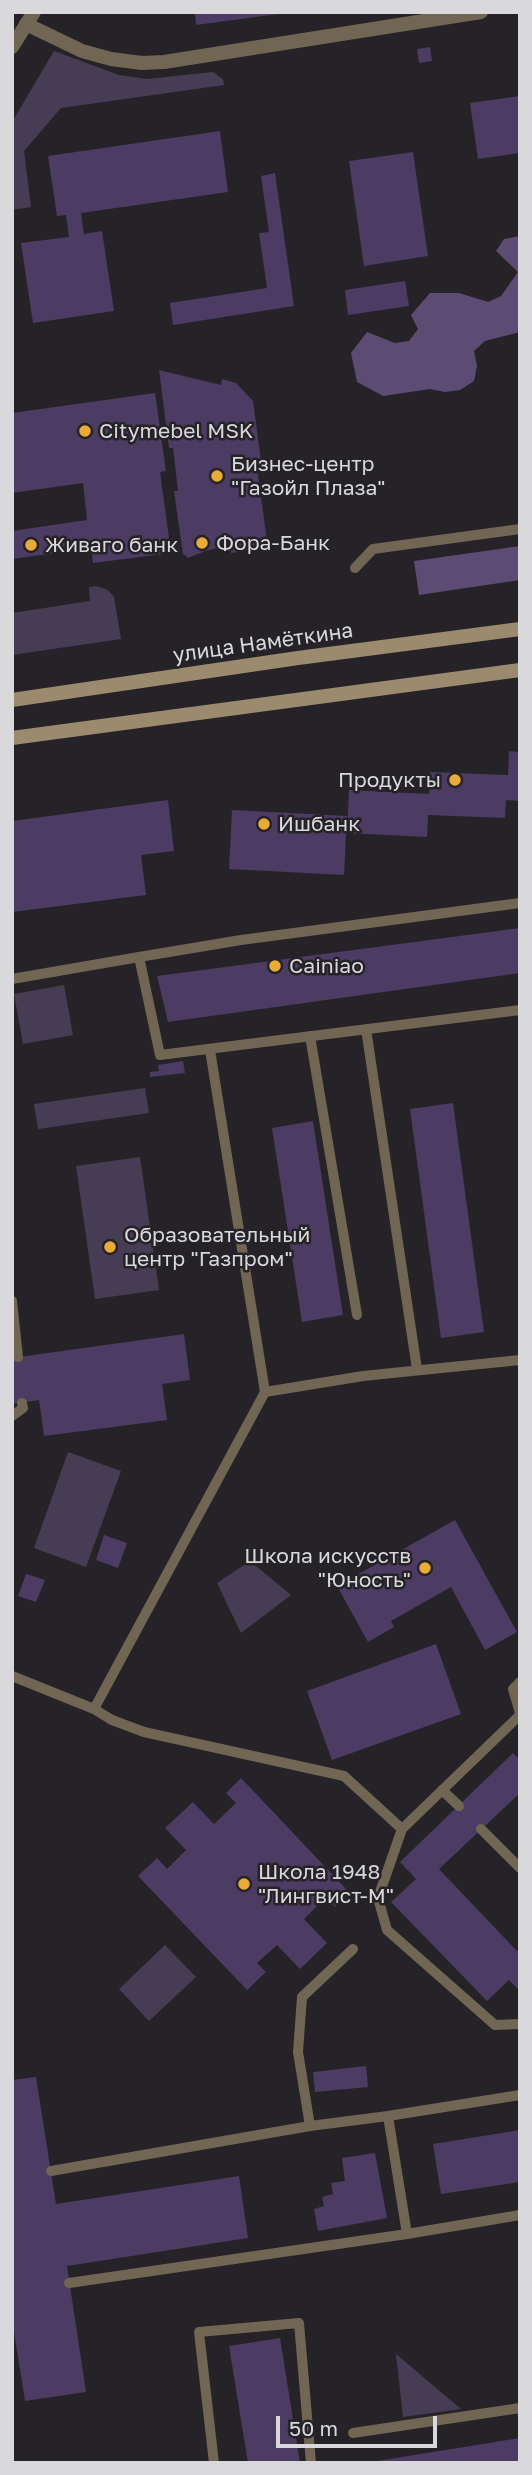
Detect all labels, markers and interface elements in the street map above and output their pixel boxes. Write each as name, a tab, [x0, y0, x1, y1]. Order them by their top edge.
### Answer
place label: Citymebel MSK	[99, 418, 253, 444]
marker: Citymebel MSK	[77, 423, 93, 439]
place label: Бизнес-центр "Газойл Плаза"	[231, 451, 385, 501]
marker: Бизнес-центр "Газойл Плаза"	[209, 468, 225, 484]
place label: Фора-Банк	[216, 530, 330, 556]
place label: Живаго банк	[45, 532, 178, 558]
marker: Фора-Банк	[194, 535, 210, 551]
marker: Живаго банк	[23, 537, 39, 553]
street label: улица Намёткина	[171, 618, 355, 668]
place label: Продукты	[338, 767, 441, 793]
marker: Продукты	[447, 772, 463, 788]
place label: Ишбанк	[278, 811, 360, 837]
marker: Ишбанк	[256, 816, 272, 832]
place label: Cainiao	[289, 953, 364, 979]
marker: Cainiao	[267, 958, 283, 974]
place label: Образовательный центр "Газпром"	[124, 1222, 310, 1272]
marker: Образовательный центр "Газпром"	[102, 1239, 118, 1255]
place label: Школа искусств "Юность"	[244, 1543, 411, 1593]
marker: Школа искусств "Юность"	[417, 1560, 433, 1576]
place label: Школа 1948 "Лингвист-М"	[258, 1859, 394, 1909]
marker: Школа 1948 "Лингвист-М"	[236, 1876, 252, 1892]
scale bar	[280, 2402, 441, 2446]
text: 50 m	[289, 2415, 338, 2441]

